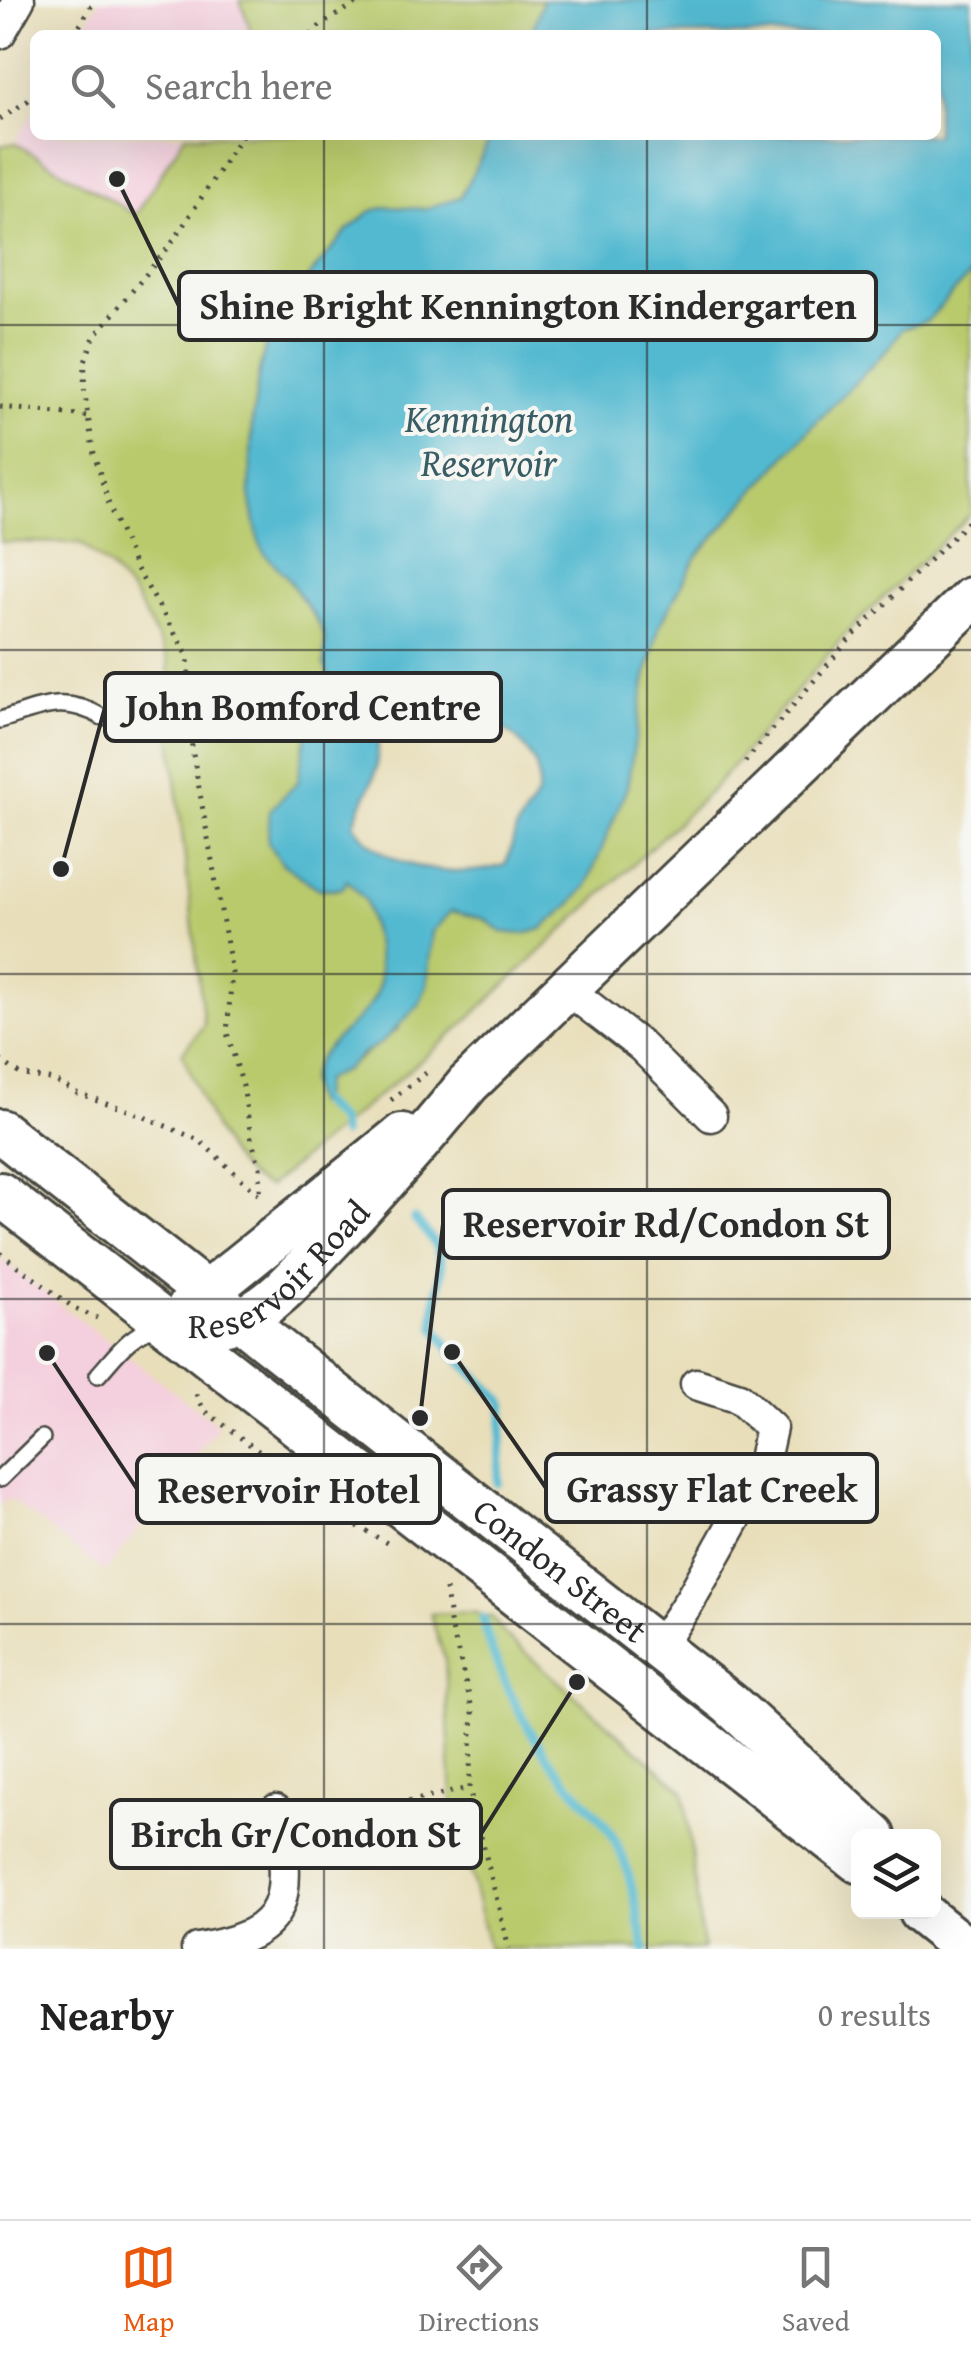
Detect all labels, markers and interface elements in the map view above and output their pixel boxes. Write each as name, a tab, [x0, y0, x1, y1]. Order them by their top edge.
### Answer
search box	[30, 30, 941, 140]
text: Search here	[145, 57, 333, 113]
icon: search	[65, 58, 120, 113]
callout: Shine Bright Kennington Kindergarten	[179, 272, 876, 340]
text: Shine Bright Kennington Kindergarten	[199, 277, 857, 333]
water label: Kennington Reservoir	[404, 390, 573, 490]
callout: John Bomford Centre	[105, 673, 501, 741]
text: John Bomford Centre	[119, 678, 481, 734]
street label: Reservoir Road	[188, 1188, 382, 1351]
callout: Reservoir Rd/Condon St	[443, 1190, 889, 1258]
text: Reservoir Rd/Condon St	[463, 1195, 870, 1251]
callout: Grassy Flat Creek	[546, 1454, 877, 1522]
callout: Reservoir Hotel	[137, 1455, 440, 1523]
text: Grassy Flat Creek	[566, 1460, 858, 1516]
text: Reservoir Hotel	[158, 1461, 421, 1517]
street label: Condon Street	[462, 1486, 658, 1655]
callout: Birch Gr/Condon St	[111, 1800, 481, 1868]
text: Birch Gr/Condon St	[131, 1805, 462, 1861]
map controls	[851, 1829, 941, 1919]
button: layers	[851, 1829, 941, 1919]
text: Nearby	[40, 1984, 174, 2045]
text: 0 results	[818, 1991, 931, 2038]
tab: Map	[121, 2240, 176, 2341]
tab: Directions	[419, 2240, 539, 2341]
tab: Saved	[782, 2240, 850, 2341]

